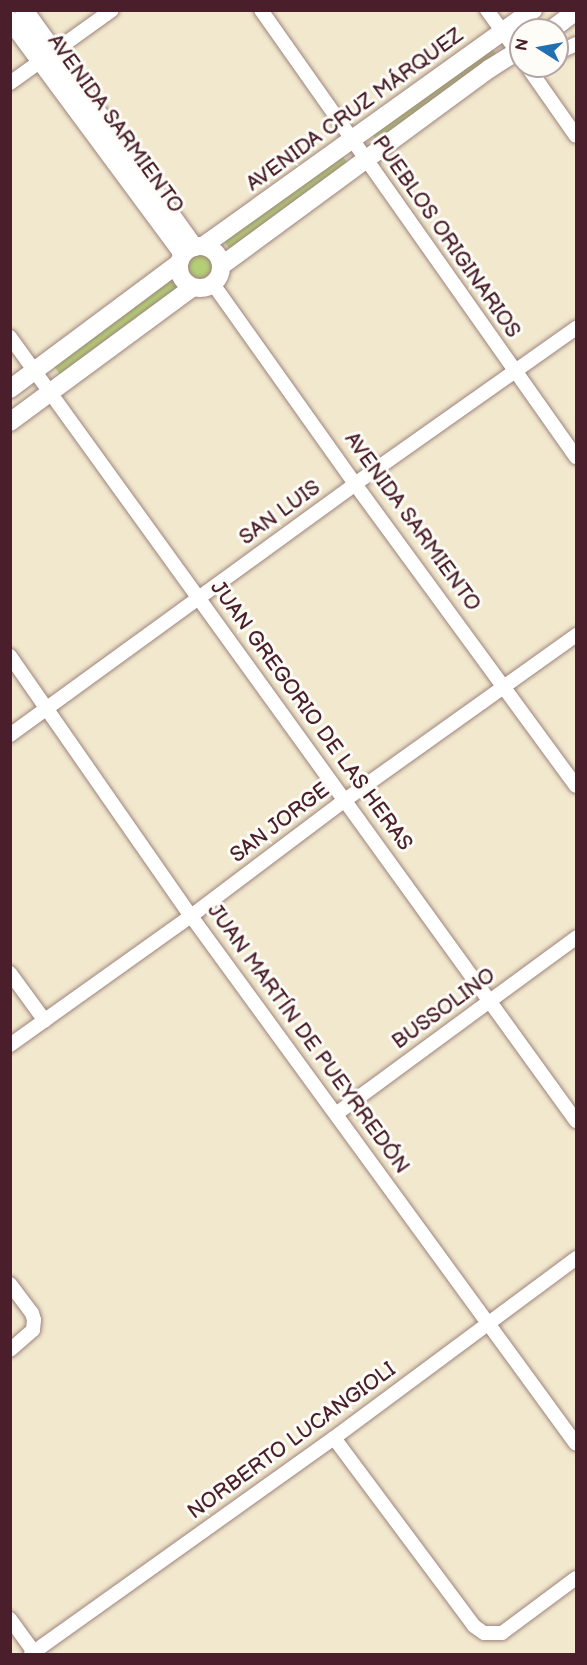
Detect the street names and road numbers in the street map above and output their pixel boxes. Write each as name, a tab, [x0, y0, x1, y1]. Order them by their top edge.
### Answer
street label: AVENIDA CRUZ MÁRQUEZ	[242, 23, 468, 197]
street label: AVENIDA SARMIENTO	[42, 29, 188, 219]
street label: PUEBLOS ORIGINARIOS	[367, 131, 525, 343]
street label: AVENIDA SARMIENTO	[339, 427, 485, 617]
street label: SAN LUIS	[235, 475, 325, 551]
street label: JUAN GREGORIO DE LAS HERAS	[205, 576, 417, 856]
street label: SAN JORGE	[225, 777, 335, 869]
street label: JUAN MARTÍN DE PUEYRREDÓN	[202, 899, 414, 1179]
street label: BUSSOLINO	[387, 963, 501, 1055]
street label: NORBERTO LUCANGIOLI	[183, 1357, 401, 1525]

